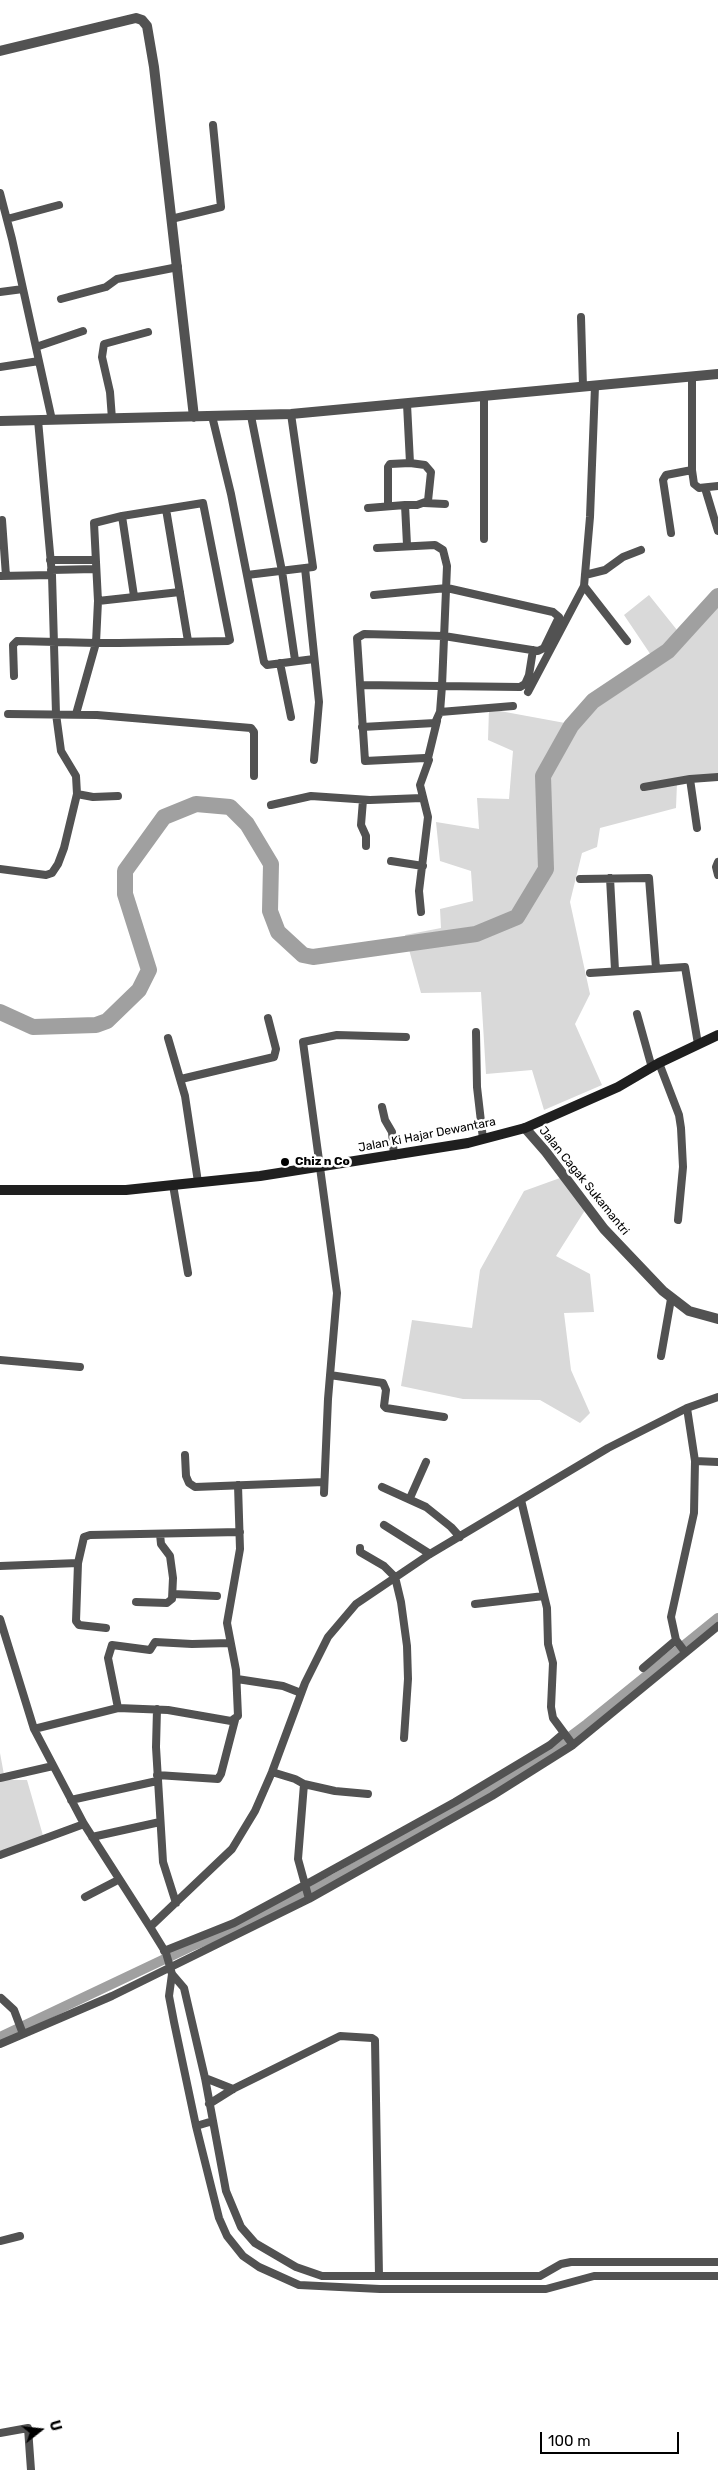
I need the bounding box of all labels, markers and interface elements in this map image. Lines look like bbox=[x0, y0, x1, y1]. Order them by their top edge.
street label: Jalan Ki Hajar Dewantara bbox=[357, 1115, 497, 1155]
street label: Jalan Cagak Sukamantri bbox=[536, 1124, 632, 1238]
place label: Chiz n Co bbox=[295, 1155, 350, 1169]
marker: Chiz n Co bbox=[279, 1156, 291, 1168]
north arrow bbox=[15, 2405, 65, 2455]
text: U bbox=[45, 2419, 64, 2433]
scale bar bbox=[543, 2422, 682, 2454]
text: 100 m bbox=[548, 2432, 590, 2450]

